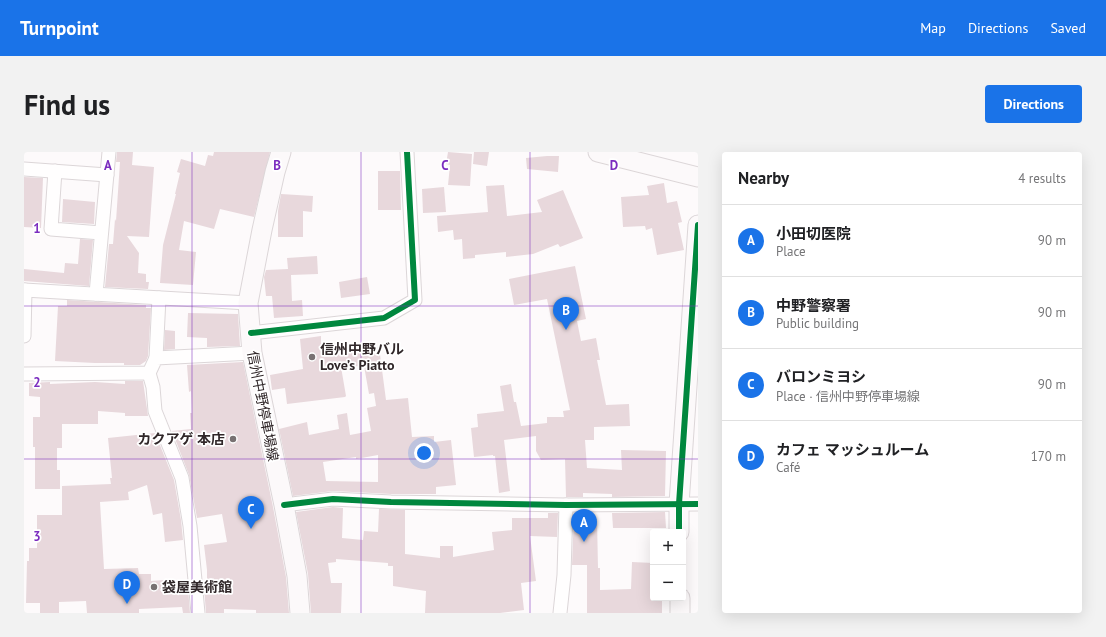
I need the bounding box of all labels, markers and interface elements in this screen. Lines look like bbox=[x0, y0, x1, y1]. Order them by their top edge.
text: Turnpoint bbox=[20, 16, 99, 40]
text: Map bbox=[920, 19, 946, 37]
text: Directions bbox=[968, 19, 1028, 37]
text: Saved bbox=[1050, 19, 1086, 37]
button: Directions bbox=[985, 85, 1082, 123]
text: Find us bbox=[24, 86, 110, 123]
text: A bbox=[104, 157, 112, 174]
text: B bbox=[273, 157, 281, 174]
text: C bbox=[441, 157, 449, 174]
text: D bbox=[610, 157, 618, 174]
text: Nearby bbox=[738, 167, 789, 189]
text: 4 results bbox=[1018, 170, 1066, 187]
text: 1 bbox=[33, 220, 41, 237]
text: 小田切医院 bbox=[776, 224, 851, 243]
text: A bbox=[747, 232, 755, 249]
text: 90 m bbox=[1038, 232, 1066, 249]
text: Place bbox=[776, 243, 806, 260]
text: 中野警察署 bbox=[776, 296, 851, 315]
pin: B bbox=[553, 297, 579, 330]
text: B bbox=[747, 304, 755, 321]
text: 90 m bbox=[1038, 304, 1066, 321]
text: Public building bbox=[776, 315, 859, 332]
place label: 信州中野バル Love’s Piatto bbox=[320, 340, 404, 374]
street label: 信州中野停車場線 bbox=[243, 349, 283, 463]
marker: 信州中野バル Love’s Piatto bbox=[307, 352, 317, 362]
text: バロンミヨシ bbox=[776, 367, 866, 386]
text: 2 bbox=[33, 374, 41, 391]
text: C bbox=[747, 376, 755, 393]
text: 90 m bbox=[1038, 376, 1066, 393]
text: Place · 信州中野停車場線 bbox=[776, 388, 920, 405]
place label: カクアゲ 本店 bbox=[137, 430, 225, 448]
marker: カクアゲ 本店 bbox=[228, 434, 238, 444]
text: カフェ マッシュルーム bbox=[776, 440, 929, 459]
your location bbox=[414, 443, 434, 463]
text: D bbox=[747, 448, 755, 465]
text: 170 m bbox=[1031, 448, 1066, 465]
text: Café bbox=[776, 459, 800, 476]
pin: C bbox=[238, 496, 264, 529]
pin: A bbox=[571, 509, 597, 542]
text: 3 bbox=[33, 528, 41, 545]
map controls bbox=[650, 529, 686, 601]
button: + bbox=[650, 529, 686, 565]
button: − bbox=[650, 565, 686, 601]
pin: D bbox=[114, 571, 140, 604]
place label: 袋屋美術館 bbox=[162, 578, 232, 596]
marker: 袋屋美術館 bbox=[149, 582, 159, 592]

